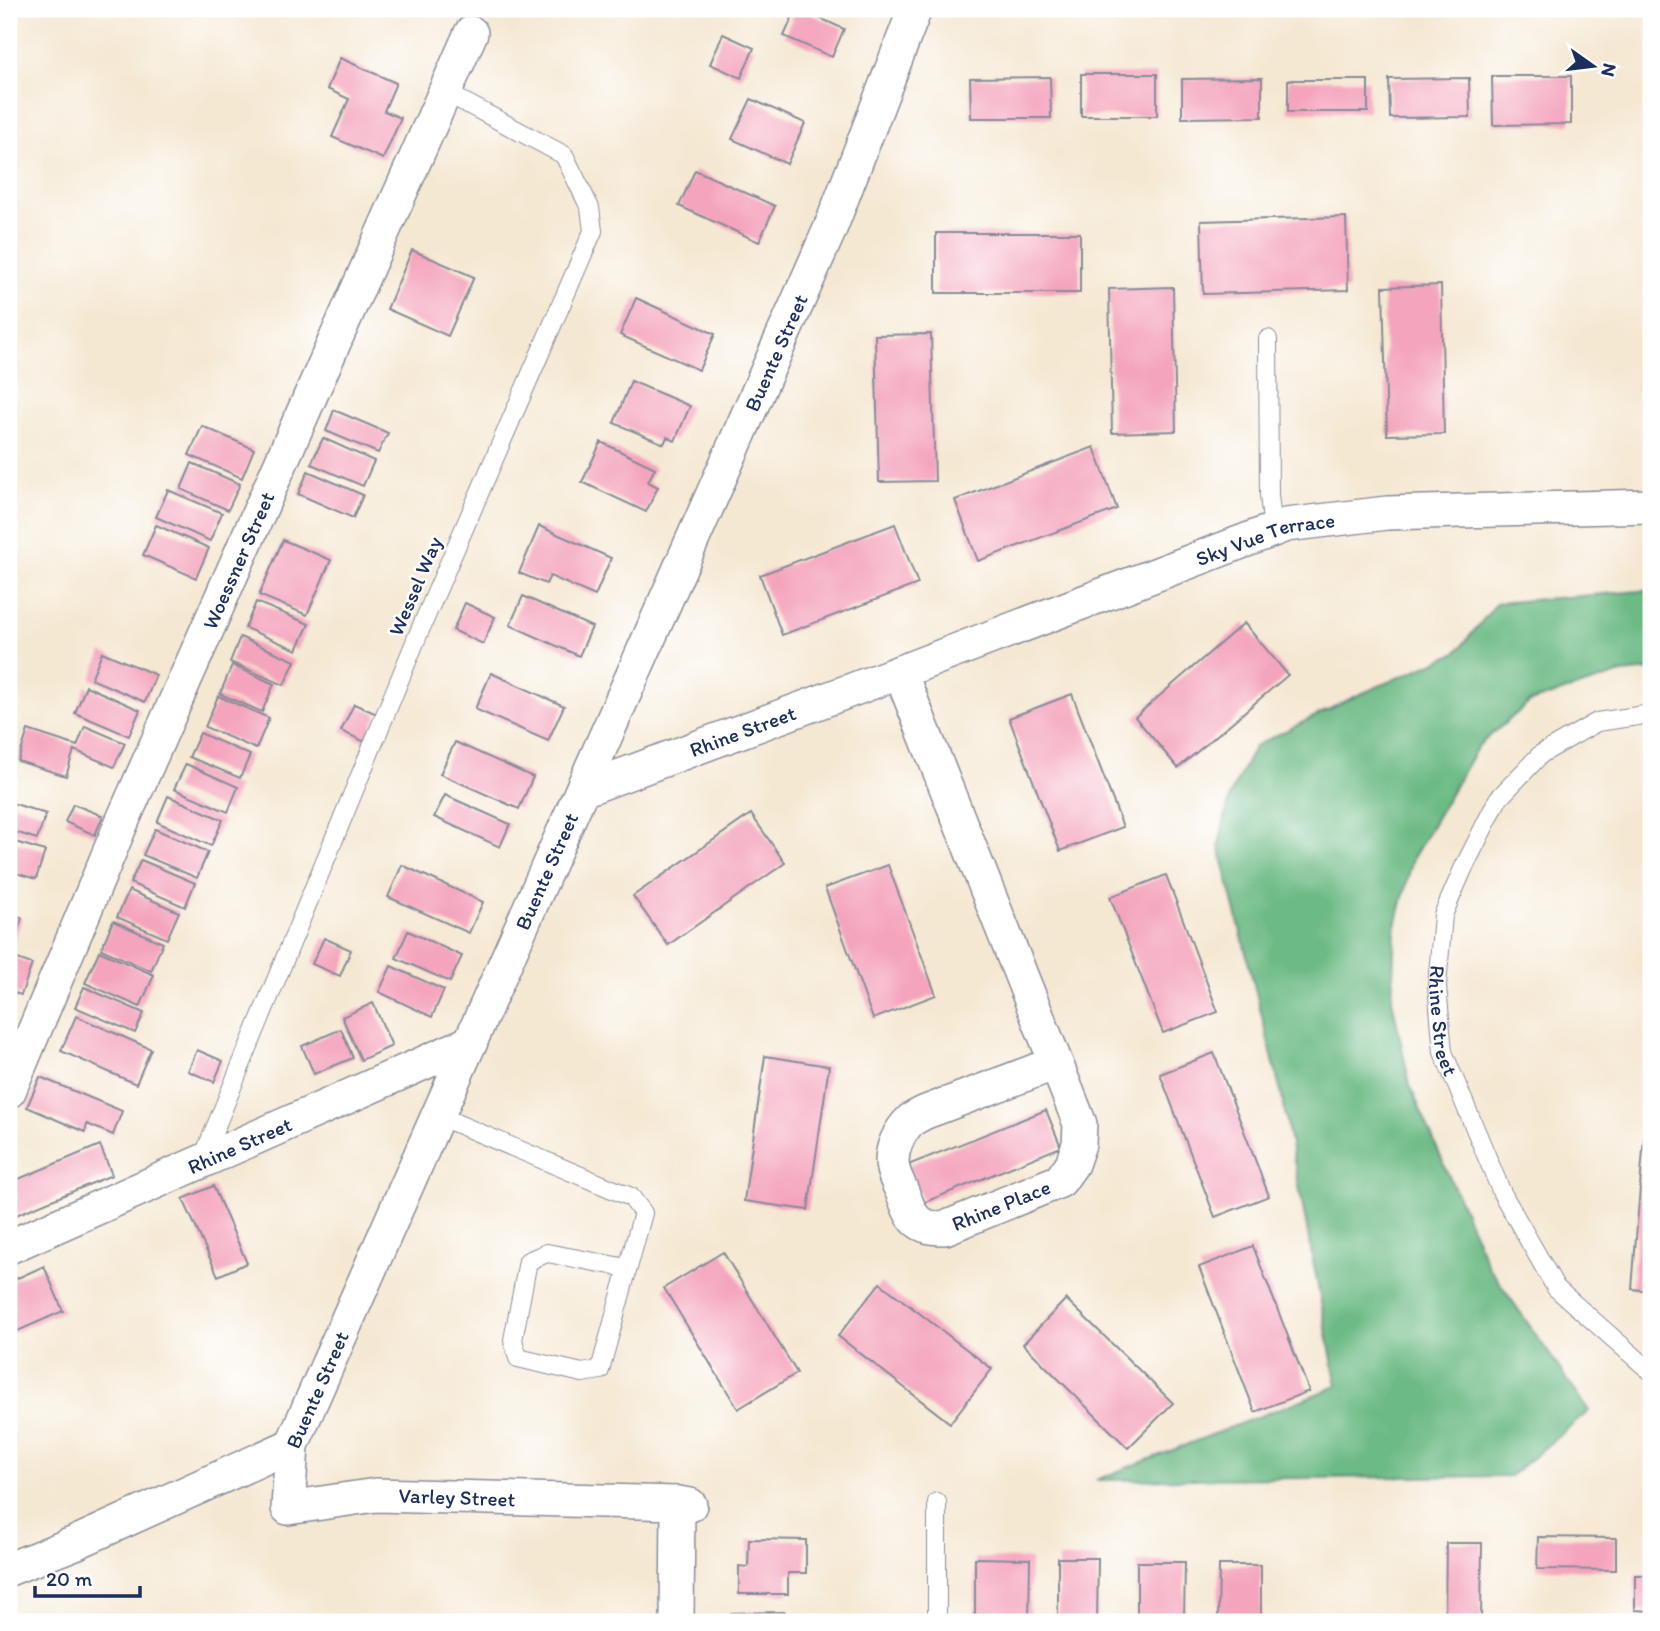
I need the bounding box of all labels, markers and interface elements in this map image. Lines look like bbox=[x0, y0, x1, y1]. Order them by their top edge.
north arrow bbox=[1558, 32, 1628, 102]
text: N bbox=[1596, 61, 1622, 79]
street label: Buente Street bbox=[738, 290, 812, 415]
street label: Woessner Street bbox=[196, 488, 279, 633]
street label: Sky Vue Terrace bbox=[1192, 507, 1336, 571]
street label: Wessel Way bbox=[383, 533, 447, 639]
street label: Rhine Street bbox=[686, 700, 799, 762]
street label: Buente Street bbox=[509, 808, 583, 934]
street label: Rhine Street bbox=[1424, 964, 1464, 1079]
street label: Rhine Street bbox=[183, 1111, 295, 1179]
street label: Rhine Place bbox=[948, 1174, 1054, 1236]
street label: Buente Street bbox=[280, 1327, 353, 1452]
street label: Varley Street bbox=[398, 1482, 516, 1512]
scale bar bbox=[35, 1554, 140, 1598]
text: 20 m bbox=[46, 1566, 93, 1591]

